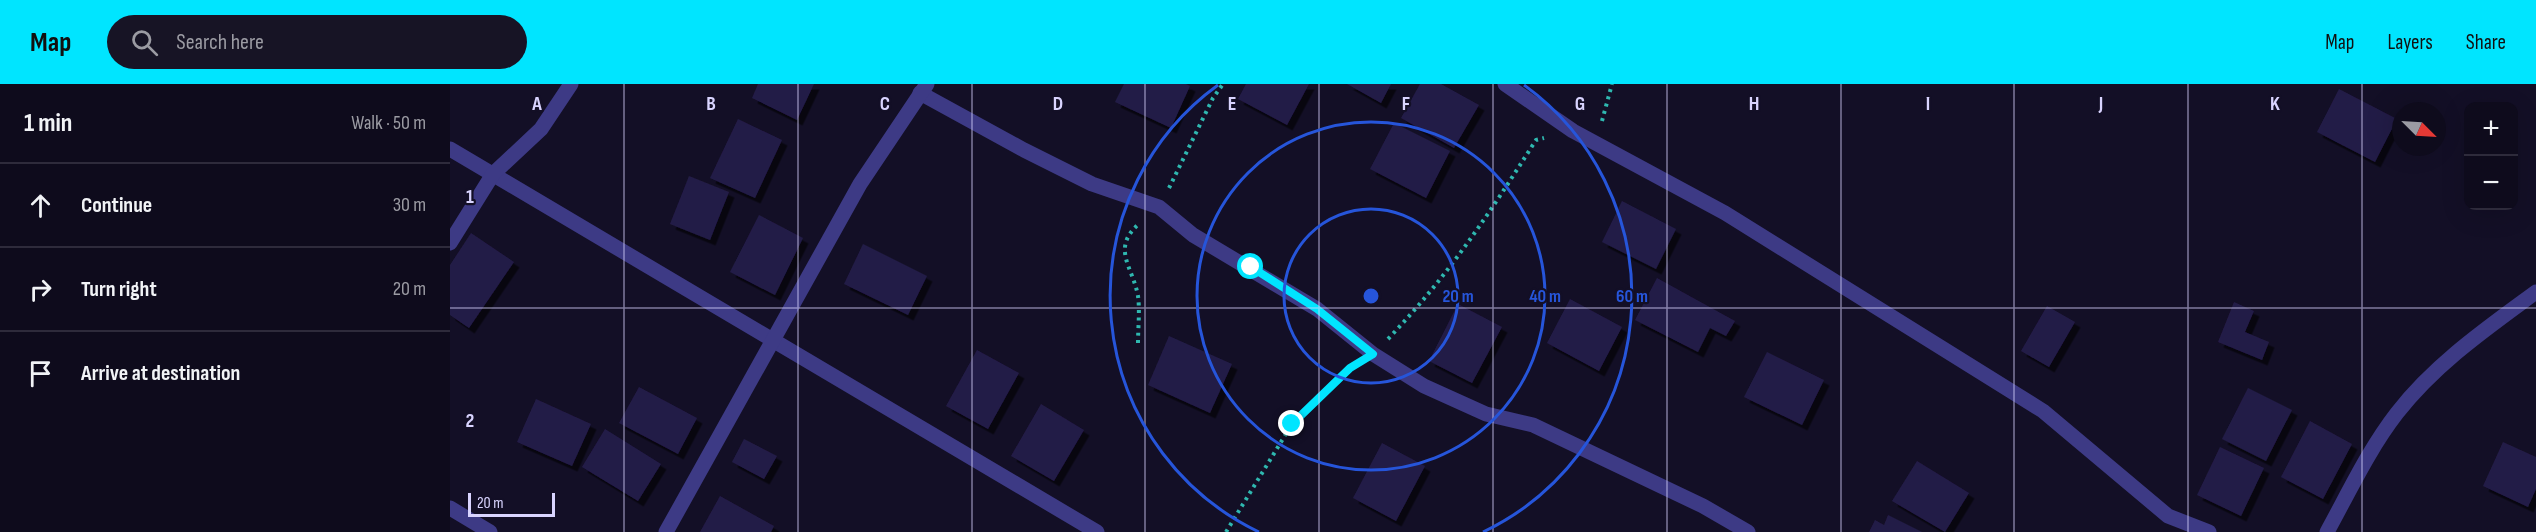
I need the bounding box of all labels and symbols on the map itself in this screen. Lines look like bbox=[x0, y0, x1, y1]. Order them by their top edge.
text: A bbox=[531, 92, 542, 116]
text: B bbox=[706, 92, 716, 116]
text: C bbox=[880, 92, 890, 116]
text: D bbox=[1053, 92, 1063, 116]
text: E bbox=[1228, 92, 1236, 116]
text: F bbox=[1402, 92, 1410, 116]
text: G bbox=[1575, 92, 1585, 116]
text: H bbox=[1749, 92, 1759, 116]
text: I bbox=[1926, 92, 1930, 116]
text: J bbox=[2098, 92, 2103, 116]
text: K bbox=[2270, 92, 2280, 116]
north arrow bbox=[2392, 102, 2446, 156]
text: 1 bbox=[466, 185, 474, 209]
route start bbox=[1237, 253, 1263, 279]
centre of rings bbox=[1361, 286, 1381, 306]
text: 20 m bbox=[1442, 286, 1474, 307]
text: 40 m bbox=[1529, 286, 1561, 307]
text: 60 m bbox=[1616, 286, 1648, 307]
text: 2 bbox=[466, 409, 474, 433]
route end bbox=[1278, 410, 1304, 436]
scale bar bbox=[468, 490, 555, 518]

